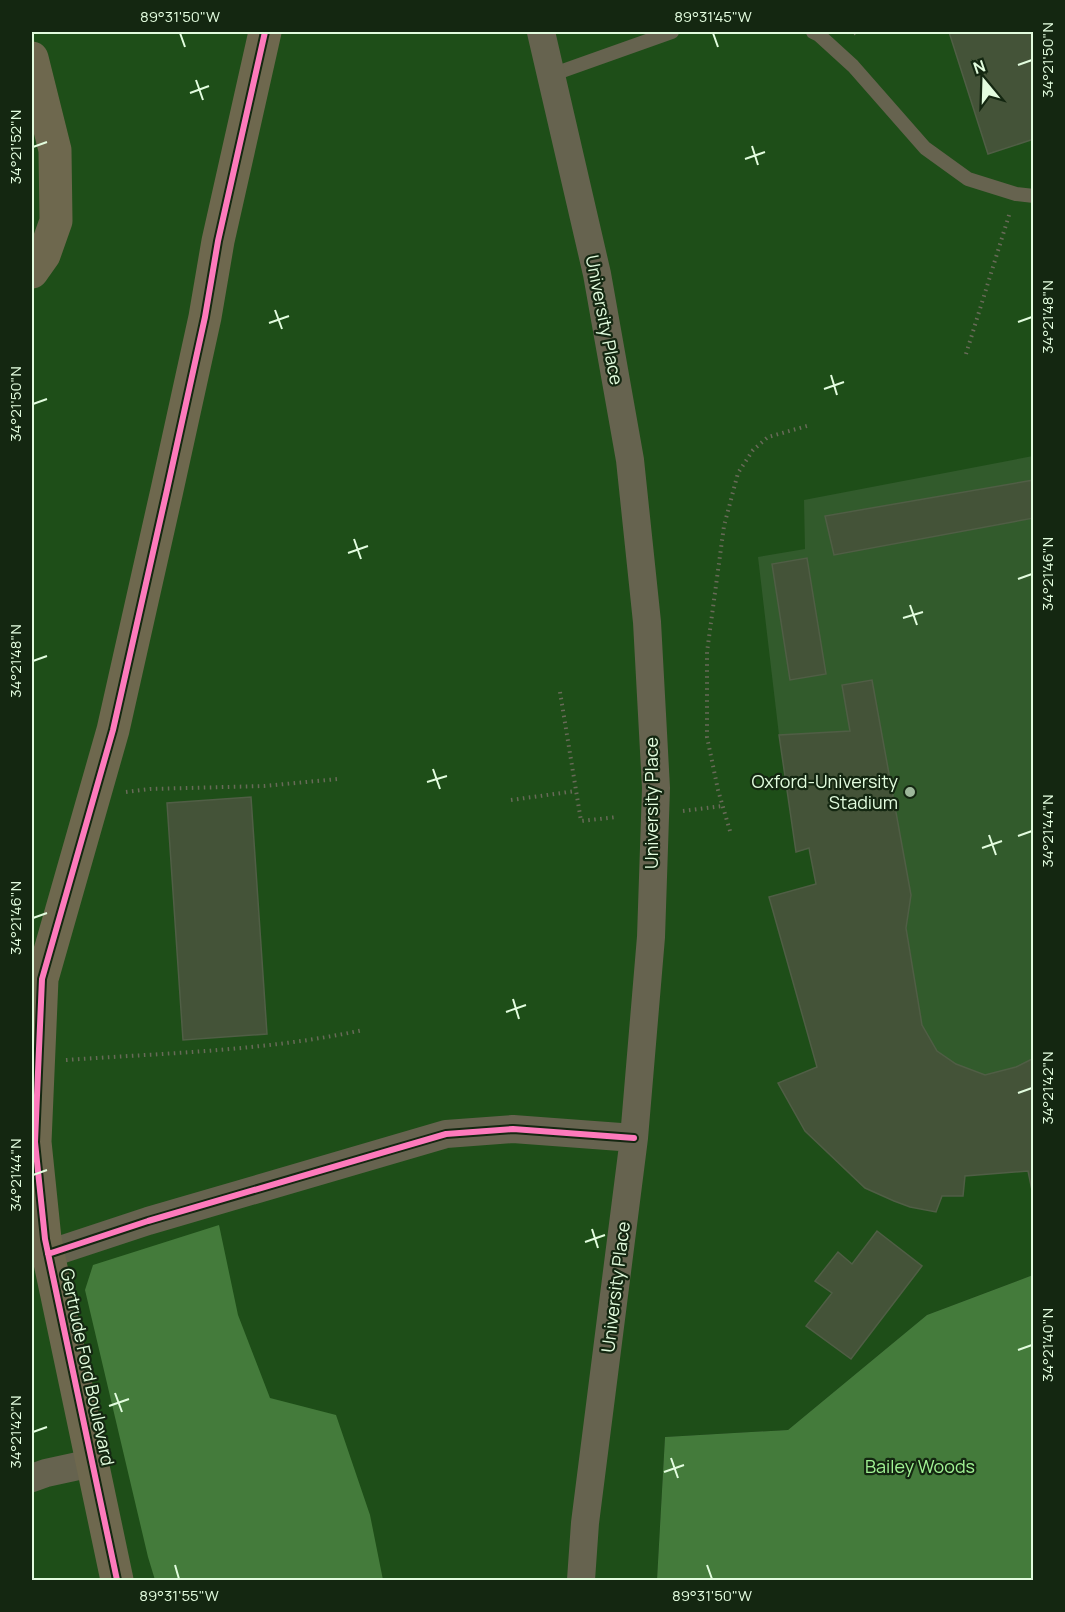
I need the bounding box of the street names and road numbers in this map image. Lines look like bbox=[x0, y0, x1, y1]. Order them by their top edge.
street label: University Place bbox=[581, 253, 629, 387]
street label: University Place bbox=[639, 737, 663, 869]
street label: University Place bbox=[595, 1220, 635, 1354]
street label: Gertrude Ford Boulevard bbox=[55, 1266, 121, 1468]

